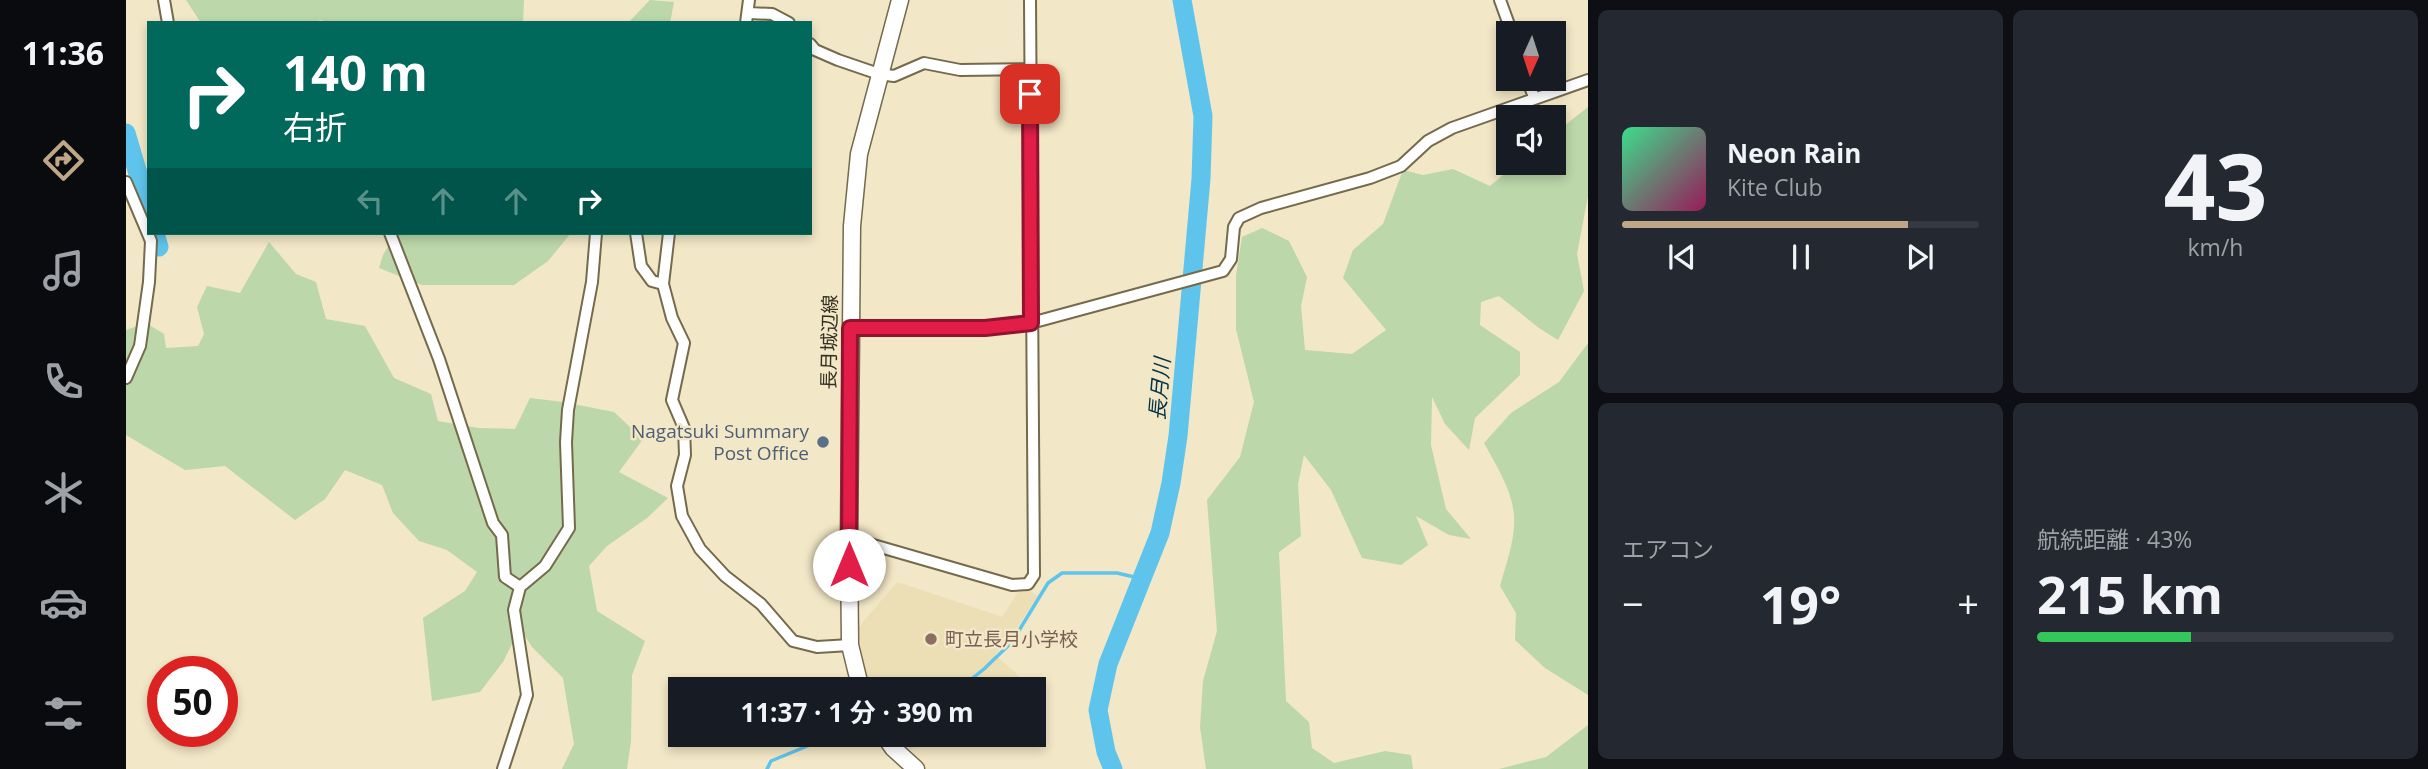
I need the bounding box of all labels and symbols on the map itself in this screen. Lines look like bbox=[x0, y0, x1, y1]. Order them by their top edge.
north arrow bbox=[1496, 21, 1566, 91]
pin bbox=[1000, 64, 1060, 124]
street label: 長月城辺線 bbox=[815, 294, 843, 390]
water label: 長月川 bbox=[1142, 354, 1176, 422]
place label: Nagatsuki Summary Post Office bbox=[631, 418, 809, 466]
marker: Nagatsuki Summary Post Office bbox=[815, 434, 831, 450]
position arrow bbox=[812, 528, 886, 602]
place label: 町立長月小学校 bbox=[945, 626, 1078, 652]
marker: 町立長月小学校 bbox=[923, 631, 939, 647]
speed limit sign: 50 bbox=[147, 656, 238, 747]

